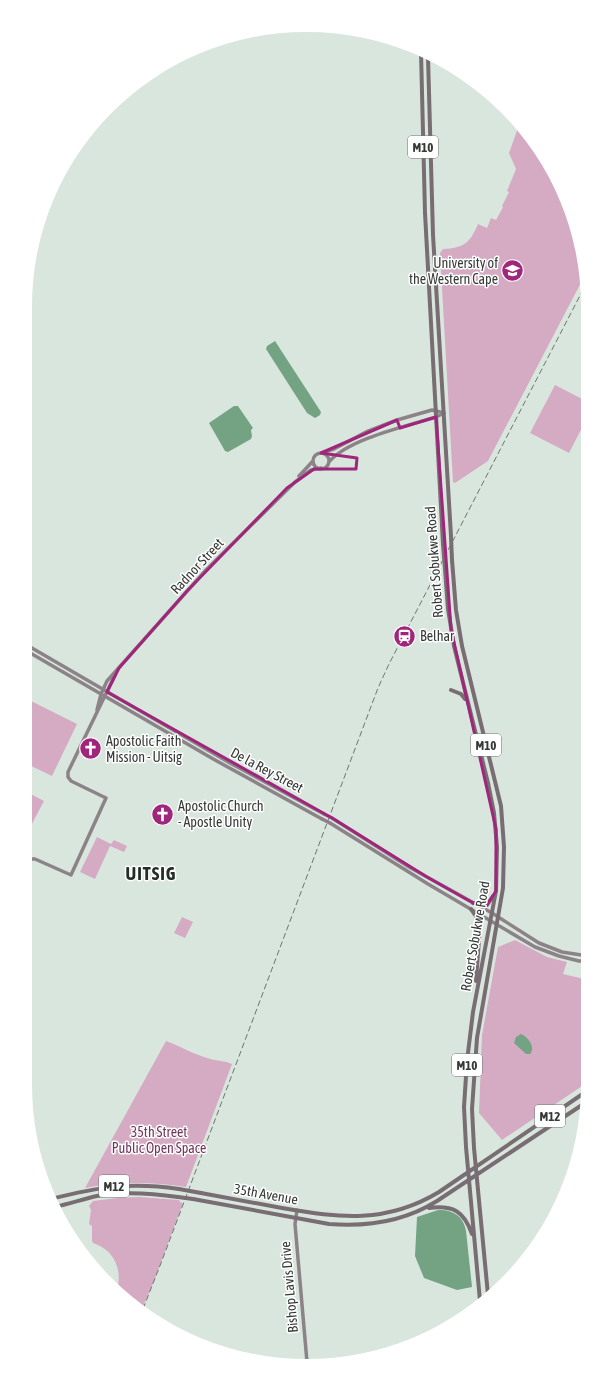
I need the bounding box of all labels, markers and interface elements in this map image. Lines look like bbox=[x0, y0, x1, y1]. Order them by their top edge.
road number: M10 bbox=[408, 136, 438, 158]
place label: University of the Western Cape bbox=[409, 255, 498, 287]
school or university icon: University of the Western Cape bbox=[500, 258, 526, 284]
street label: Robert Sobukwe Road bbox=[422, 506, 446, 618]
street label: Radnor Street bbox=[167, 535, 227, 597]
station icon: Belhar bbox=[392, 623, 418, 649]
place label: Belhar bbox=[420, 628, 455, 644]
place label: Apostolic Faith Mission - Uitsig bbox=[106, 733, 182, 765]
road number: M10 bbox=[471, 734, 501, 756]
church icon: Apostolic Faith Mission - Uitsig bbox=[77, 736, 103, 762]
street label: De la Rey Street bbox=[228, 744, 306, 796]
place label: Apostolic Church - Apostle Unity bbox=[178, 798, 263, 830]
church icon: Apostolic Church - Apostle Unity bbox=[149, 801, 175, 827]
district label: UITSIG bbox=[126, 863, 176, 884]
street label: Robert Sobukwe Road bbox=[457, 880, 493, 992]
road number: M10 bbox=[452, 1054, 482, 1076]
road number: M12 bbox=[535, 1105, 565, 1127]
park label: 35th Street Public Open Space bbox=[112, 1124, 206, 1156]
road number: M12 bbox=[99, 1175, 129, 1197]
street label: 35th Avenue bbox=[233, 1181, 299, 1207]
street label: Bishop Lavis Drive bbox=[277, 1241, 301, 1333]

